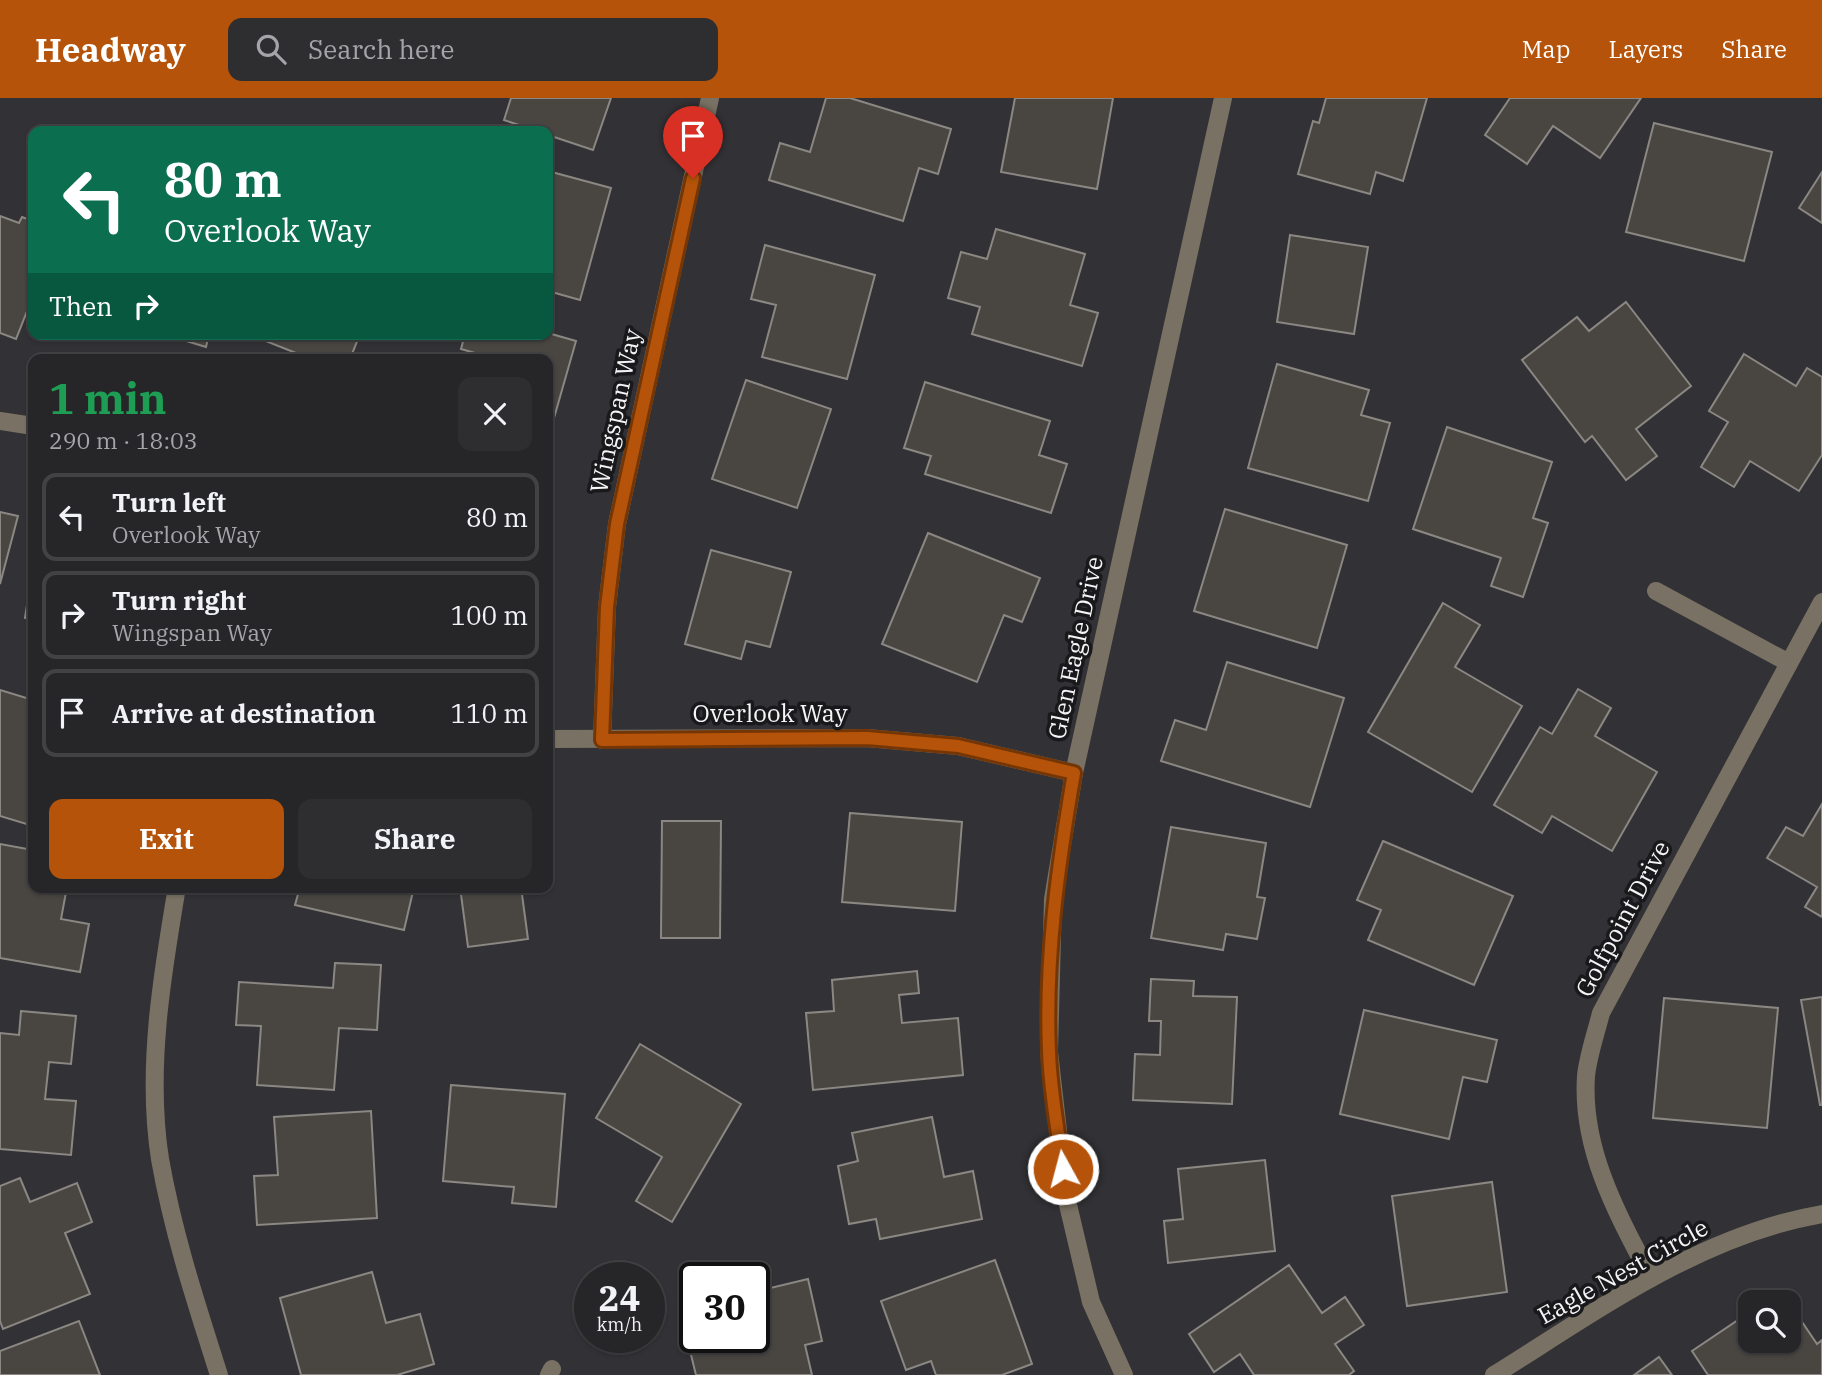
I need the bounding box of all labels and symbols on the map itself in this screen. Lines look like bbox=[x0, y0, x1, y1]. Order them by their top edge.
pin bbox=[663, 106, 723, 178]
street label: Wingspan Way bbox=[582, 326, 648, 496]
street label: Glen Eagle Drive bbox=[1040, 554, 1110, 742]
street label: Overlook Way bbox=[692, 697, 848, 729]
street label: Golfpoint Drive bbox=[1568, 835, 1677, 1002]
position arrow bbox=[1026, 1132, 1100, 1206]
street label: Eagle Nest Circle bbox=[1532, 1211, 1713, 1331]
speed limit sign: 30 bbox=[679, 1262, 770, 1353]

